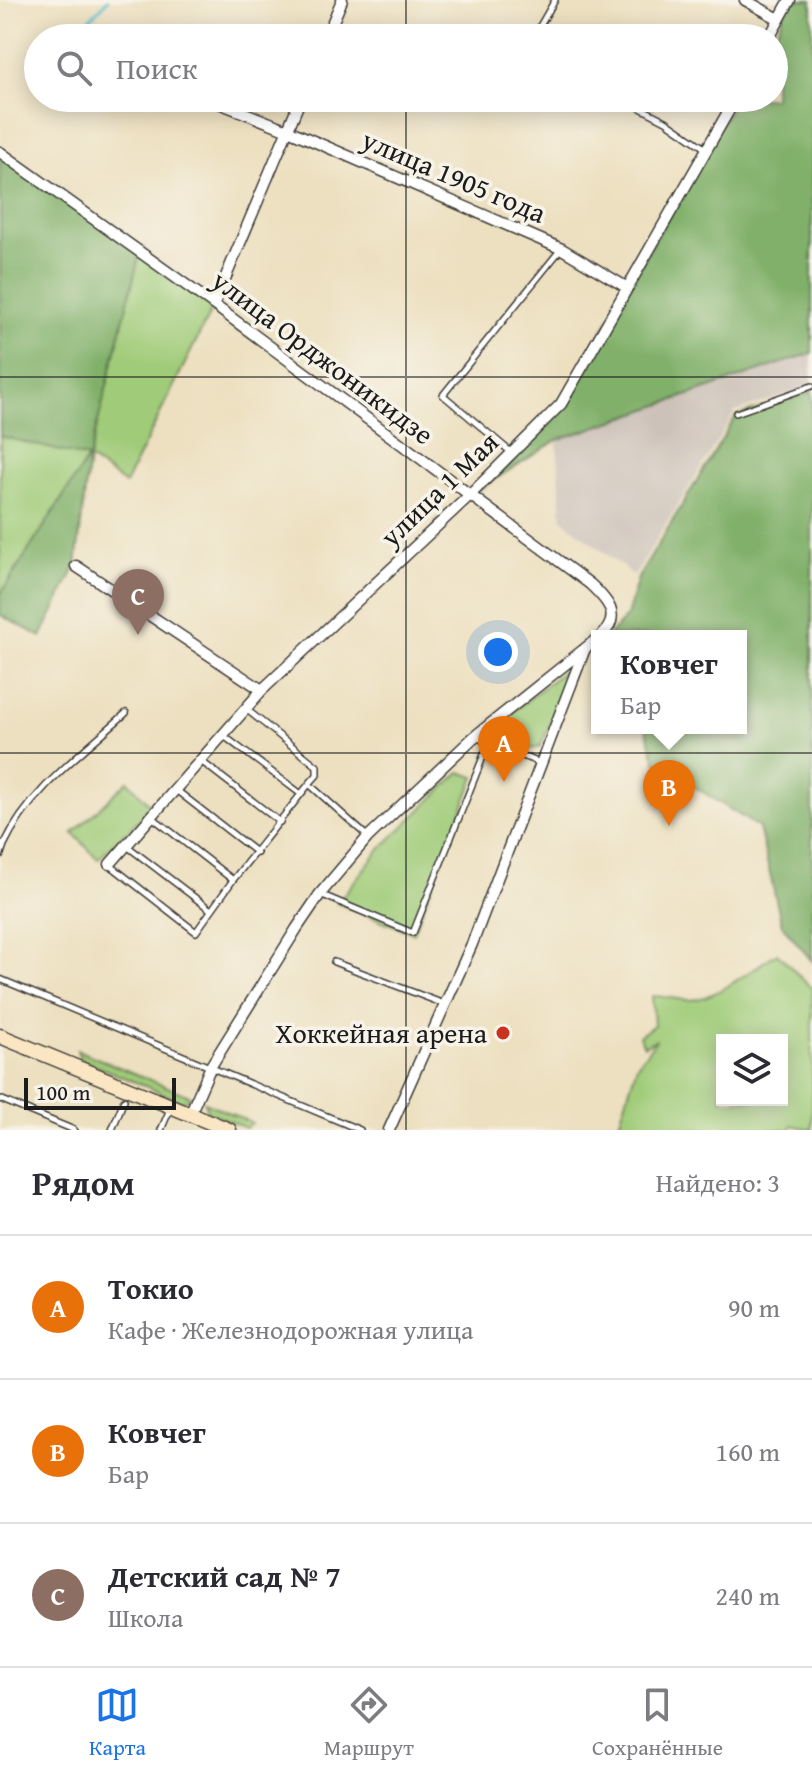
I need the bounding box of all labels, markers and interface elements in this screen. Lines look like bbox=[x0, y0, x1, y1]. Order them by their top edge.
search box bbox=[24, 24, 788, 112]
icon: search bbox=[52, 46, 96, 90]
text: Поиск bbox=[116, 46, 198, 90]
street label: улица 1905 года bbox=[355, 118, 553, 233]
street label: улица Орджоникидзе bbox=[203, 259, 443, 454]
street label: улица 1 Мая bbox=[369, 421, 507, 556]
pin: C bbox=[112, 569, 164, 635]
popup bbox=[591, 630, 747, 734]
your location bbox=[478, 632, 518, 672]
text: Ковчег bbox=[620, 641, 718, 685]
text: Бар bbox=[620, 685, 661, 724]
pin: A bbox=[478, 716, 530, 782]
pin: B bbox=[643, 760, 695, 826]
place label: Хоккейная арена bbox=[275, 1012, 488, 1053]
marker: Хоккейная арена bbox=[494, 1024, 512, 1042]
map controls bbox=[716, 1034, 788, 1106]
button: layers bbox=[716, 1034, 788, 1106]
scale bar bbox=[24, 1074, 176, 1110]
text: 100 m bbox=[36, 1076, 91, 1108]
text: Рядом bbox=[32, 1158, 135, 1207]
text: Найдено: 3 bbox=[656, 1163, 780, 1202]
text: Токио bbox=[108, 1266, 194, 1310]
text: A bbox=[50, 1288, 66, 1327]
text: 90 m bbox=[728, 1288, 780, 1327]
text: Кафе · Железнодорожная улица bbox=[108, 1310, 473, 1349]
text: Ковчег bbox=[108, 1410, 206, 1454]
text: B bbox=[50, 1432, 66, 1471]
text: 160 m bbox=[715, 1432, 780, 1471]
text: Бар bbox=[108, 1454, 149, 1493]
text: Детский сад № 7 bbox=[108, 1554, 341, 1598]
text: C bbox=[51, 1576, 65, 1615]
text: 240 m bbox=[715, 1576, 780, 1615]
text: Школа bbox=[108, 1598, 183, 1637]
tab: Карта bbox=[89, 1683, 146, 1763]
tab: Маршрут bbox=[324, 1683, 414, 1763]
tab: Сохранённые bbox=[592, 1683, 723, 1763]

